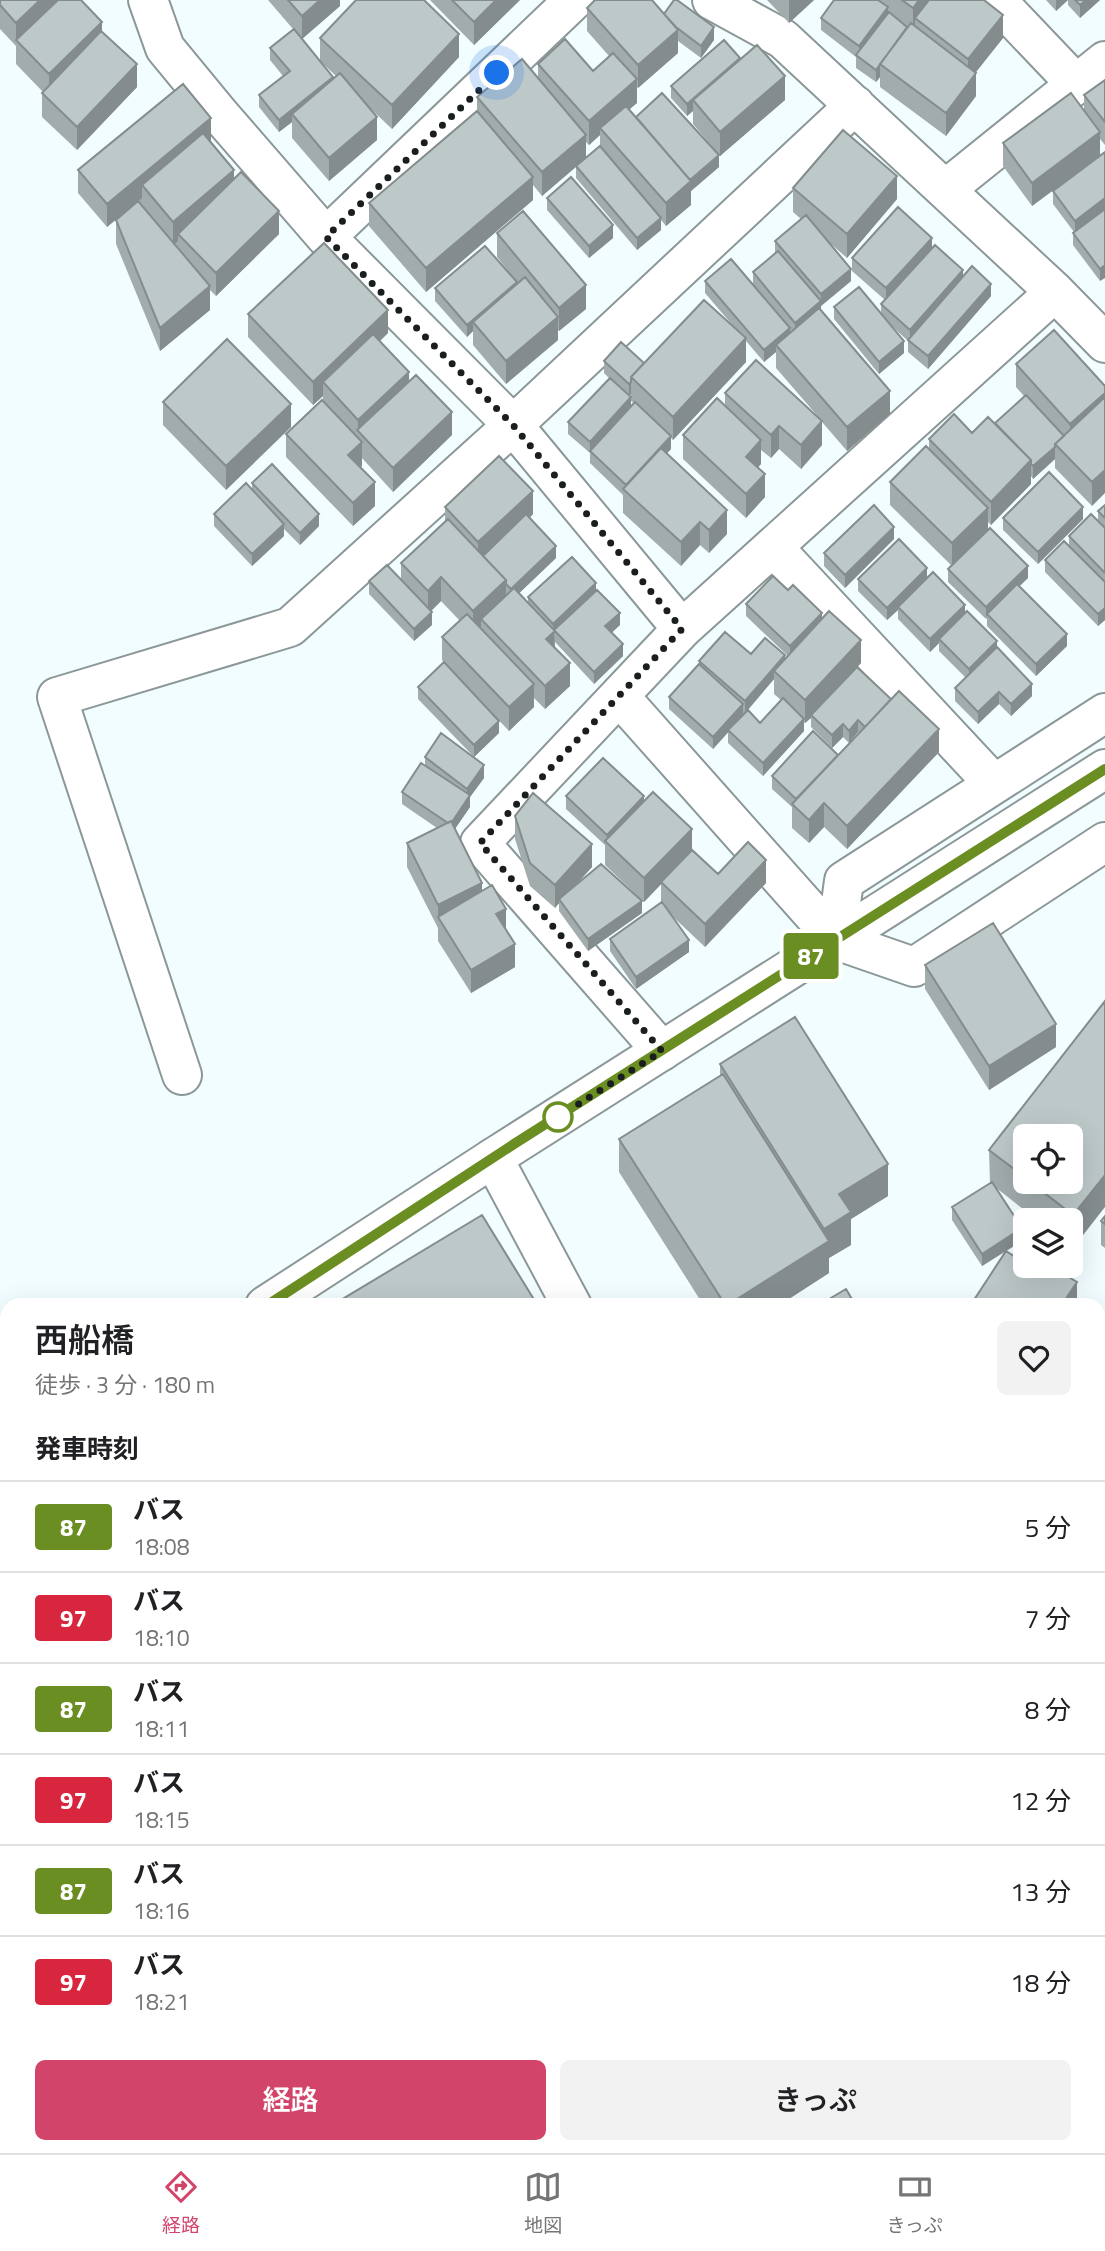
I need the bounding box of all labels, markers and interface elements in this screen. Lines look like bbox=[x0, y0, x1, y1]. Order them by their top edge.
your location bbox=[479, 55, 514, 90]
line badge: 87 bbox=[780, 933, 842, 979]
text: 87 bbox=[798, 938, 824, 974]
unlabelled marker bbox=[543, 1102, 573, 1132]
map controls bbox=[1013, 1124, 1083, 1278]
button: locate bbox=[1013, 1124, 1083, 1194]
button: layers bbox=[1013, 1208, 1083, 1278]
text: 西船橋 bbox=[35, 1315, 134, 1365]
button: heart bbox=[997, 1321, 1071, 1395]
text: 徒歩 · 3 分 · 180 m bbox=[35, 1367, 215, 1402]
text: 発車時刻 bbox=[35, 1429, 139, 1468]
text: バス bbox=[133, 1490, 185, 1529]
text: 5 分 bbox=[1025, 1508, 1071, 1547]
text: 87 bbox=[60, 1509, 87, 1545]
text: 18:08 bbox=[133, 1529, 190, 1564]
text: バス bbox=[133, 1581, 185, 1620]
text: 7 分 bbox=[1025, 1599, 1071, 1638]
text: 97 bbox=[60, 1600, 87, 1636]
text: 18:10 bbox=[133, 1620, 190, 1655]
text: バス bbox=[133, 1672, 185, 1711]
text: 8 分 bbox=[1025, 1690, 1071, 1729]
text: 87 bbox=[60, 1691, 87, 1727]
text: 18:11 bbox=[133, 1711, 190, 1746]
text: バス bbox=[133, 1763, 185, 1802]
text: 12 分 bbox=[1010, 1781, 1071, 1820]
text: 97 bbox=[60, 1782, 87, 1818]
text: 18:15 bbox=[133, 1802, 190, 1837]
text: バス bbox=[133, 1854, 185, 1893]
text: 13 分 bbox=[1010, 1872, 1071, 1911]
text: 87 bbox=[60, 1873, 87, 1909]
text: 18:16 bbox=[133, 1893, 190, 1928]
text: バス bbox=[133, 1945, 185, 1984]
text: 18 分 bbox=[1010, 1963, 1071, 2002]
text: 97 bbox=[60, 1964, 87, 2000]
text: 18:21 bbox=[133, 1984, 190, 2019]
button: 経路 bbox=[35, 2060, 546, 2140]
button: きっぷ bbox=[560, 2060, 1071, 2140]
tab: 経路 bbox=[162, 2168, 200, 2239]
tab: 地図 bbox=[524, 2168, 562, 2239]
tab: きっぷ bbox=[887, 2168, 943, 2239]

